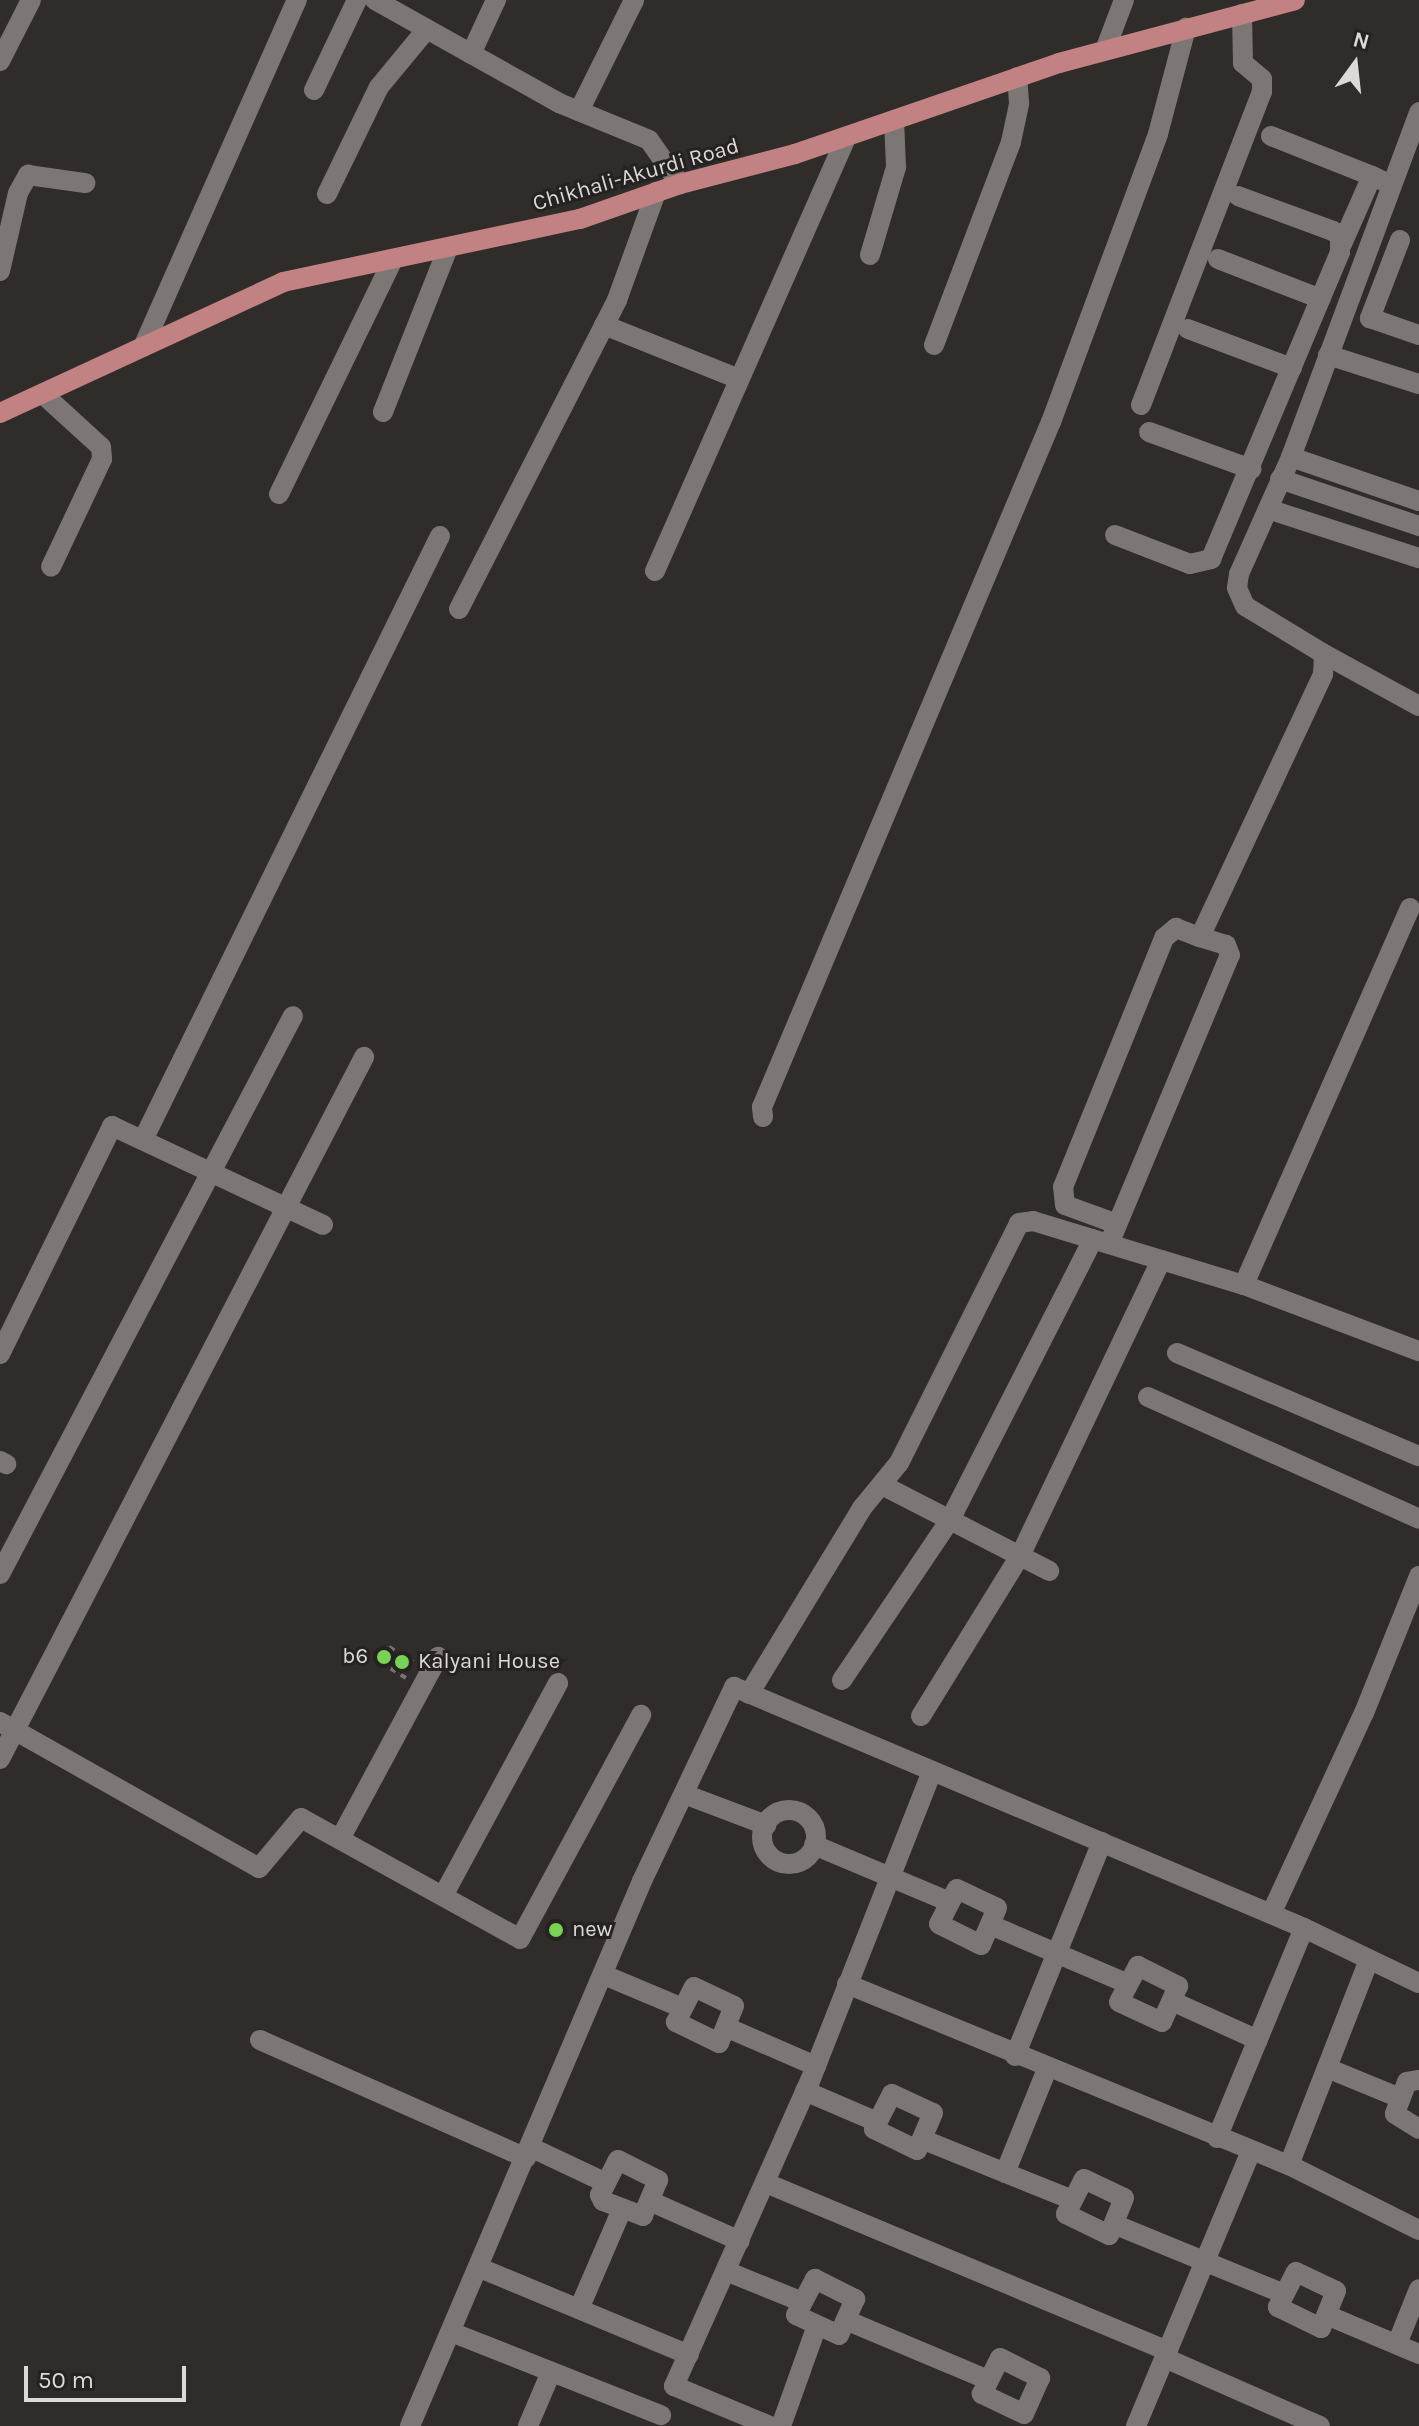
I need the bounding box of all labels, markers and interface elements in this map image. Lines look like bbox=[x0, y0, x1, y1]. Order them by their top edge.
north arrow bbox=[1315, 24, 1395, 104]
text: N bbox=[1350, 26, 1372, 55]
street label: Chikhali-Akurdi Road bbox=[530, 133, 742, 217]
place label: b6 bbox=[342, 1644, 368, 1670]
marker: b6 bbox=[375, 1648, 393, 1666]
place label: Kalyani House bbox=[418, 1649, 560, 1675]
marker: Kalyani House bbox=[393, 1653, 411, 1671]
place label: new bbox=[572, 1917, 613, 1943]
marker: new bbox=[547, 1921, 565, 1939]
scale bar bbox=[28, 2350, 190, 2400]
text: 50 m bbox=[38, 2366, 94, 2394]

